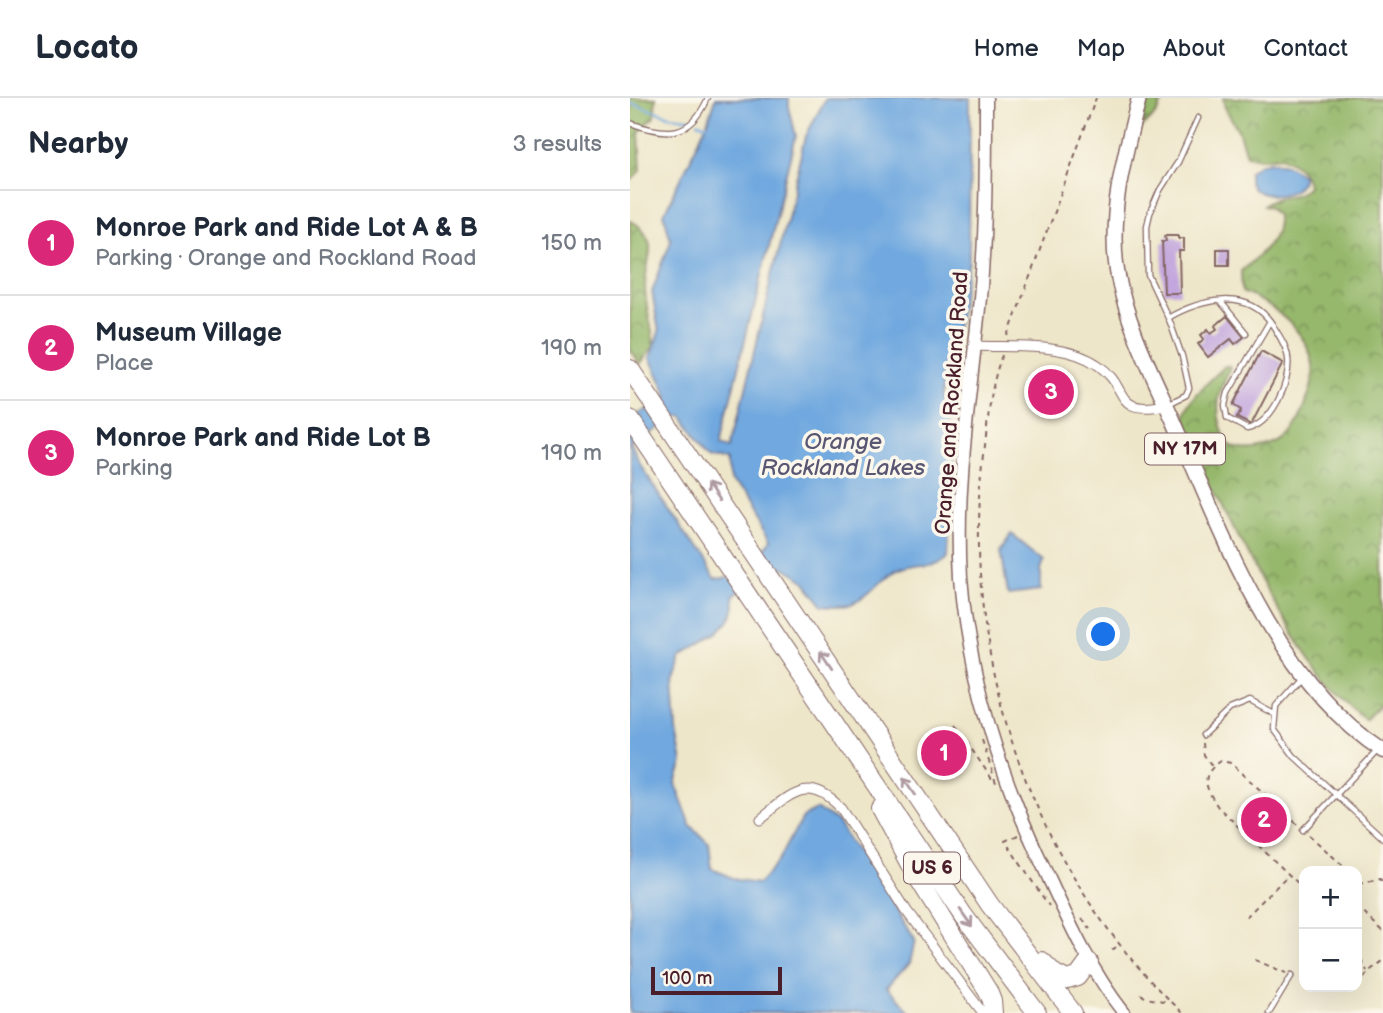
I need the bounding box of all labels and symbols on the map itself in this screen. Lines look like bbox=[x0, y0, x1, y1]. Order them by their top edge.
street label: Orange and Rockland Road bbox=[930, 271, 974, 535]
pin: 3 bbox=[1028, 366, 1074, 418]
water label: Orange Rockland Lakes bbox=[761, 428, 926, 482]
road number: NY 17M bbox=[1145, 434, 1225, 464]
one-way arrow bbox=[706, 483, 720, 503]
your location bbox=[1086, 617, 1120, 651]
one-way arrow bbox=[819, 651, 833, 670]
pin: 1 bbox=[921, 727, 967, 779]
one-way arrow bbox=[903, 776, 917, 796]
pin: 2 bbox=[1241, 794, 1287, 846]
road number: US 6 bbox=[904, 852, 960, 884]
one-way arrow bbox=[959, 908, 973, 927]
scale bar bbox=[651, 964, 782, 996]

